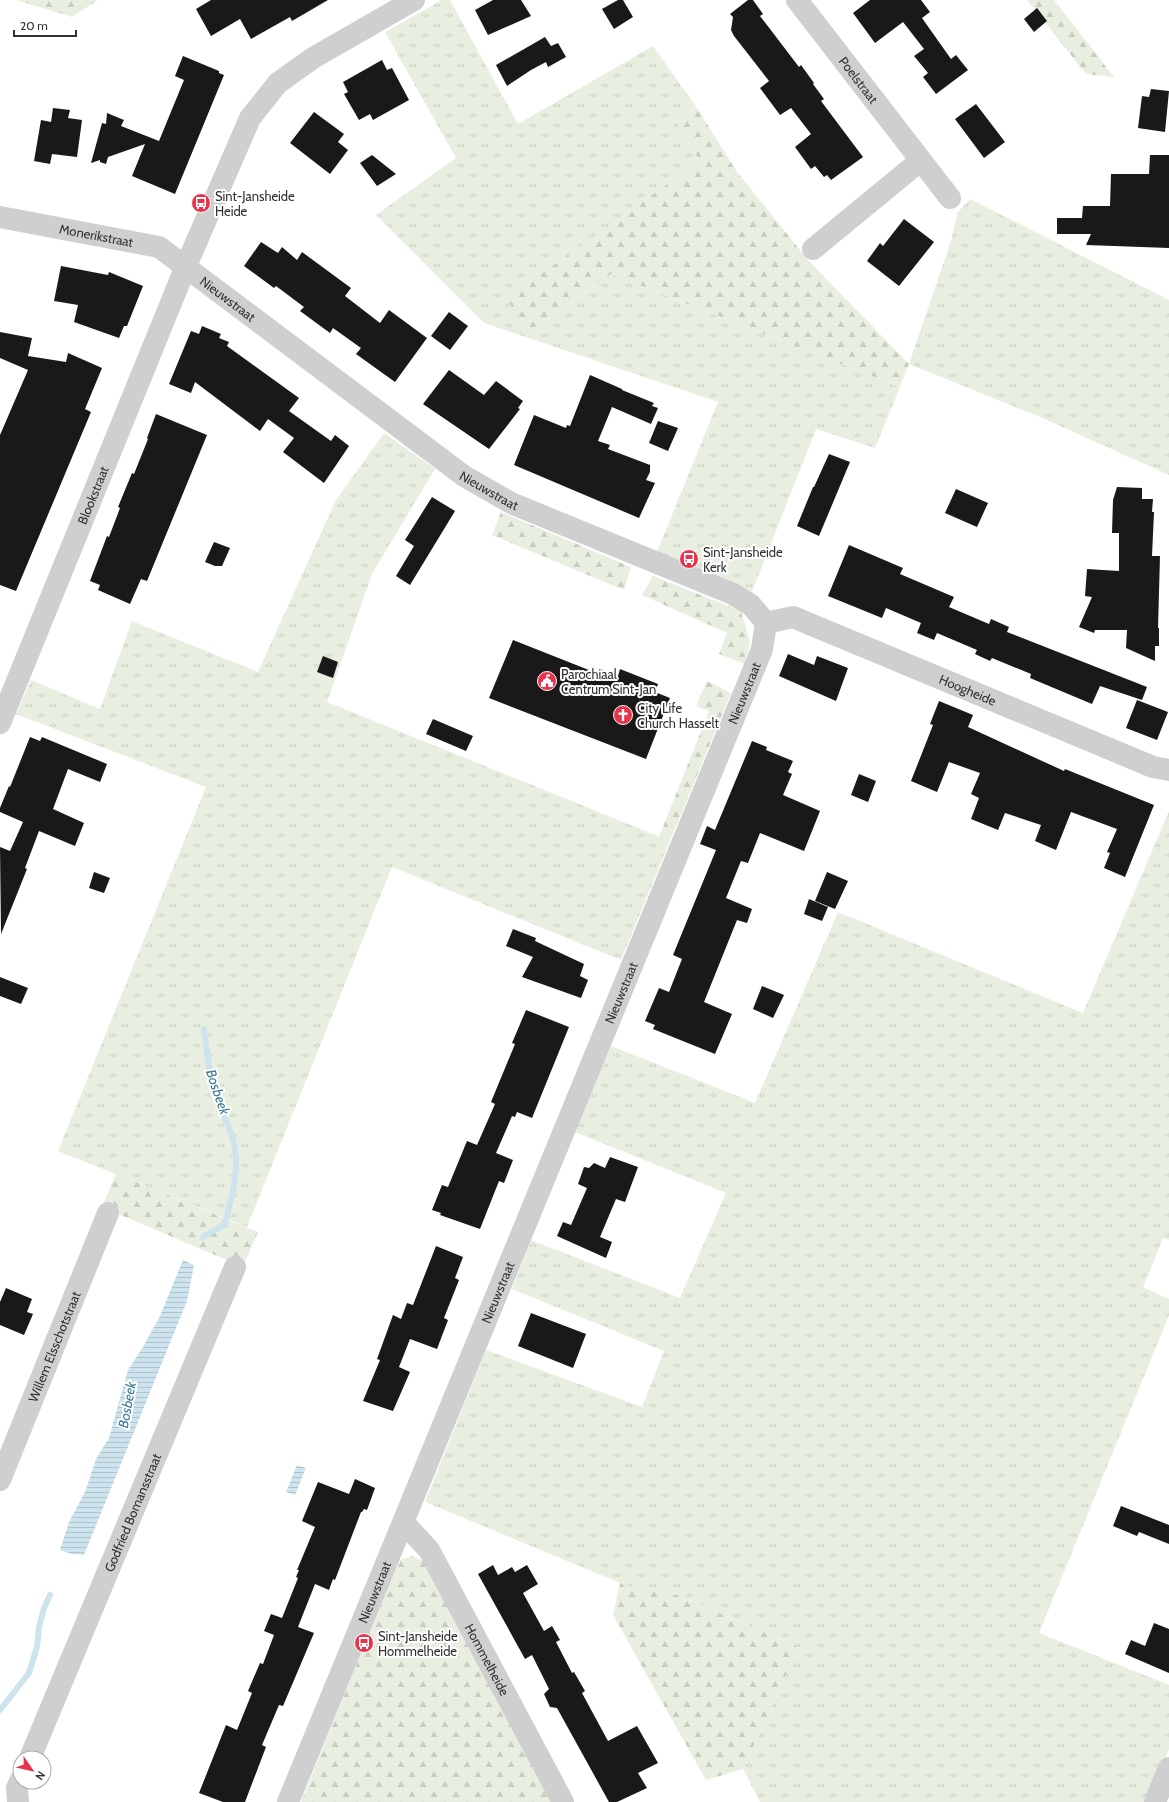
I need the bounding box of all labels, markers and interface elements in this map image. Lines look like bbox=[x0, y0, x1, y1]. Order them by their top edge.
scale bar bbox=[14, 12, 76, 38]
text: 20 m bbox=[20, 18, 48, 33]
street label: Poelstraat bbox=[836, 53, 882, 107]
place label: Sint-Jansheide Heide bbox=[215, 188, 295, 219]
bus stop icon: Sint-Jansheide Heide bbox=[190, 192, 212, 214]
street label: Monerikstraat bbox=[58, 220, 135, 250]
street label: Nieuwstraat bbox=[197, 273, 259, 325]
street label: Blookstraat bbox=[74, 463, 112, 527]
street label: Nieuwstraat bbox=[457, 467, 521, 513]
place label: Sint-Jansheide Kerk bbox=[703, 544, 783, 575]
bus stop icon: Sint-Jansheide Kerk bbox=[678, 548, 700, 570]
street label: Nieuwstraat bbox=[724, 659, 764, 726]
place label: Parochiaal Centrum Sint-Jan bbox=[561, 666, 656, 697]
public building icon: Parochiaal Centrum Sint-Jan bbox=[536, 670, 558, 692]
street label: Hoogheide bbox=[937, 671, 999, 709]
place label: City Life Church Hasselt bbox=[637, 700, 719, 731]
church icon: City Life Church Hasselt bbox=[612, 704, 634, 726]
street label: Nieuwstraat bbox=[601, 959, 641, 1026]
water label: Bosbeek bbox=[202, 1067, 234, 1118]
street label: Nieuwstraat bbox=[478, 1259, 518, 1326]
street label: Willem Elsschotstraat bbox=[24, 1288, 84, 1404]
water label: Bosbeek bbox=[114, 1379, 140, 1430]
street label: Godfried Bomansstraat bbox=[101, 1450, 165, 1574]
street label: Nieuwstraat bbox=[355, 1558, 394, 1625]
street label: Hommelheide bbox=[462, 1621, 513, 1699]
place label: Sint-Jansheide Hommelheide bbox=[378, 1628, 458, 1659]
bus stop icon: Sint-Jansheide Hommelheide bbox=[353, 1632, 375, 1654]
north arrow bbox=[12, 1750, 52, 1790]
text: N bbox=[32, 1768, 48, 1783]

